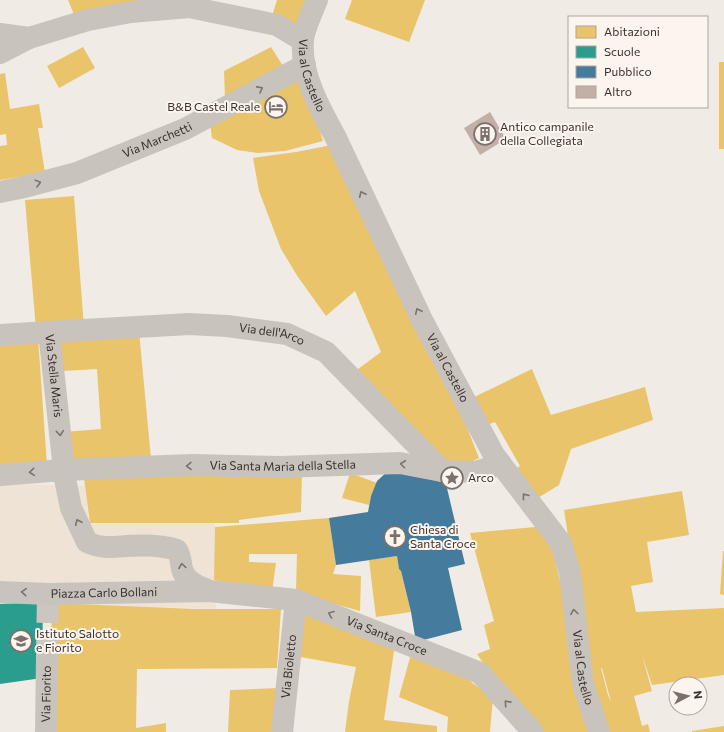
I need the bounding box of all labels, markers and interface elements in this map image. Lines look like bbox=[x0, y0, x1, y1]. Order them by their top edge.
legend bbox=[568, 16, 708, 108]
text: Abitazioni bbox=[604, 24, 660, 38]
street label: Via al Castello bbox=[297, 38, 329, 114]
text: Scuole bbox=[604, 44, 640, 58]
text: Pubblico bbox=[604, 64, 652, 78]
text: Altro bbox=[604, 84, 632, 98]
one-way arrow bbox=[256, 87, 263, 94]
hotel icon: B&B Castel Reale bbox=[263, 94, 289, 120]
place label: B&B Castel Reale bbox=[167, 99, 260, 113]
street label: Via Marchetti bbox=[120, 119, 194, 160]
place label: Antico campanile della Collegiata bbox=[500, 119, 594, 147]
building icon: Antico campanile della Collegiata bbox=[472, 121, 498, 147]
one-way arrow bbox=[35, 180, 41, 188]
one-way arrow bbox=[359, 190, 367, 198]
one-way arrow bbox=[415, 308, 423, 316]
street label: Via dell'Arco bbox=[238, 320, 307, 347]
street label: Via al Castello bbox=[424, 331, 473, 404]
street label: Via Stella Maris bbox=[43, 333, 66, 418]
one-way arrow bbox=[55, 430, 64, 436]
street label: Via Santa Maria della Stella bbox=[209, 456, 356, 473]
one-way arrow bbox=[400, 460, 406, 469]
one-way arrow bbox=[186, 462, 192, 470]
place icon: Arco bbox=[439, 465, 465, 491]
one-way arrow bbox=[29, 468, 35, 477]
place label: Arco bbox=[468, 470, 494, 484]
one-way arrow bbox=[523, 493, 530, 500]
one-way arrow bbox=[75, 519, 83, 527]
place label: Chiesa di Santa Croce bbox=[410, 522, 476, 550]
church icon: Chiesa di Santa Croce bbox=[382, 524, 408, 550]
one-way arrow bbox=[178, 562, 187, 569]
street label: Piazza Carlo Bollani bbox=[51, 584, 157, 600]
one-way arrow bbox=[21, 588, 27, 597]
one-way arrow bbox=[570, 609, 579, 615]
one-way arrow bbox=[328, 611, 335, 619]
street label: Via Santa Croce bbox=[344, 613, 429, 657]
place label: Istituto Salotto e Fiorito bbox=[36, 626, 119, 654]
school or university icon: Istituto Salotto e Fiorito bbox=[8, 628, 34, 654]
street label: Via al Castello bbox=[571, 629, 597, 706]
street label: Via Bioletto bbox=[278, 634, 298, 699]
street label: Via Fiorito bbox=[38, 665, 53, 723]
north arrow bbox=[668, 676, 708, 716]
text: N bbox=[691, 690, 705, 700]
one-way arrow bbox=[504, 700, 511, 708]

